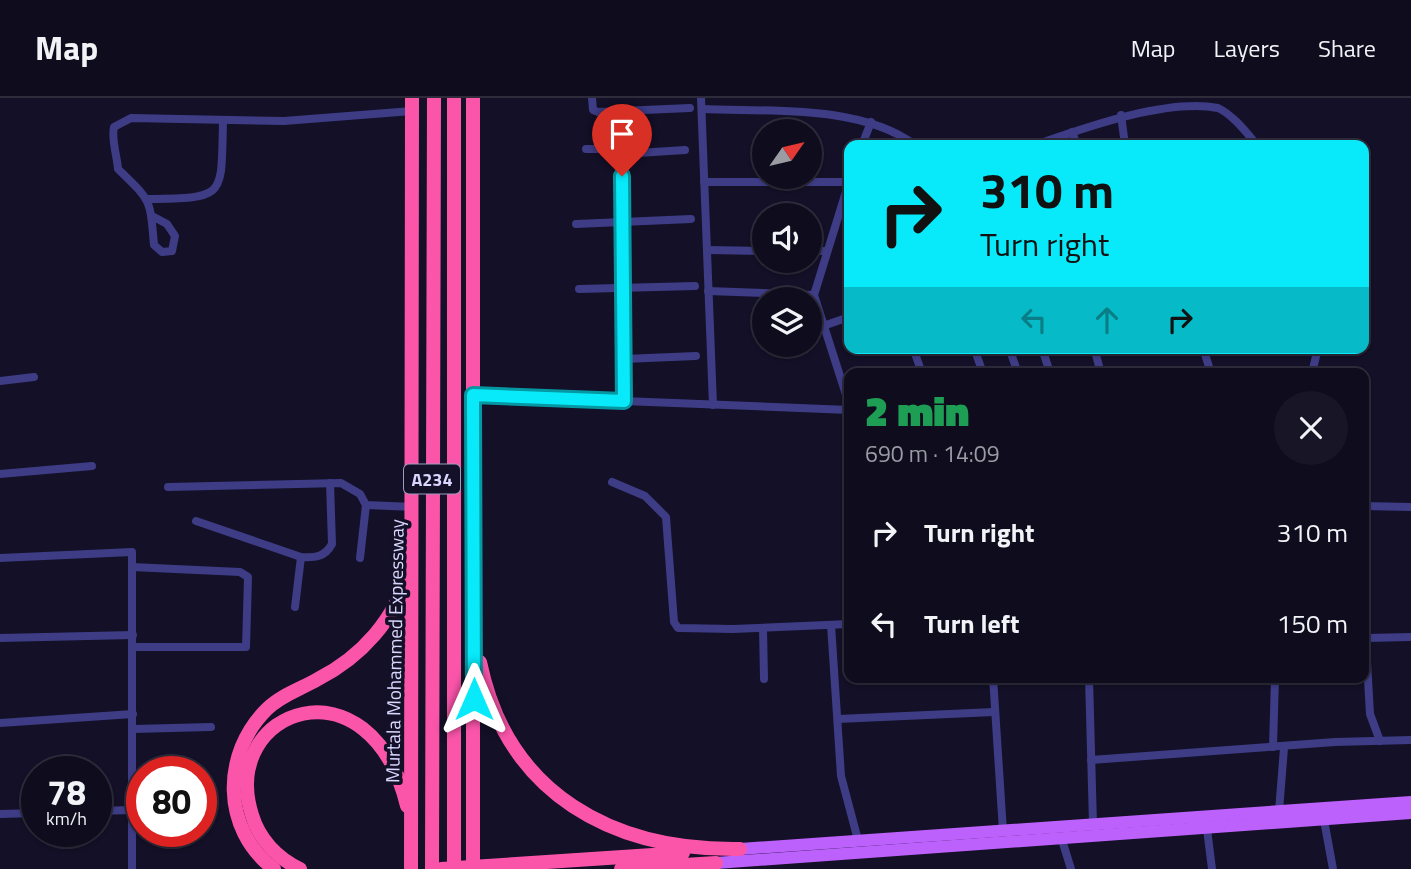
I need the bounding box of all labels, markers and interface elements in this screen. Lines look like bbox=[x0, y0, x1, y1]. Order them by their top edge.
text: Map bbox=[35, 23, 98, 73]
text: Map bbox=[1131, 30, 1176, 66]
text: Layers bbox=[1214, 30, 1280, 66]
text: Share bbox=[1318, 30, 1376, 66]
pin bbox=[592, 104, 652, 176]
icon: arrive bbox=[603, 115, 641, 153]
north arrow bbox=[752, 119, 822, 189]
map controls bbox=[752, 119, 822, 357]
text: 310 m bbox=[980, 152, 1114, 227]
icon: right bbox=[865, 168, 956, 259]
button: sound bbox=[752, 203, 822, 273]
text: Turn right bbox=[980, 220, 1109, 268]
button: layers bbox=[752, 287, 822, 357]
icon: left bbox=[1015, 301, 1053, 339]
icon: ahead bbox=[1088, 301, 1126, 339]
icon: right bbox=[1161, 301, 1199, 339]
text: 2 min bbox=[865, 378, 969, 442]
button: close bbox=[1274, 391, 1348, 465]
text: 690 m · 14:09 bbox=[865, 436, 1000, 471]
road number: A234 bbox=[404, 464, 460, 494]
text: Turn right bbox=[924, 513, 1035, 552]
text: 310 m bbox=[1277, 513, 1348, 552]
icon: right bbox=[865, 514, 903, 552]
street label: Murtala Mohammed Expressway bbox=[377, 519, 411, 783]
text: Turn left bbox=[924, 604, 1019, 643]
text: 150 m bbox=[1277, 604, 1348, 643]
icon: left bbox=[865, 605, 903, 643]
position arrow bbox=[437, 662, 511, 736]
speed limit sign: 80 bbox=[126, 756, 217, 847]
text: 78 bbox=[47, 765, 86, 819]
text: km/h bbox=[46, 805, 87, 832]

